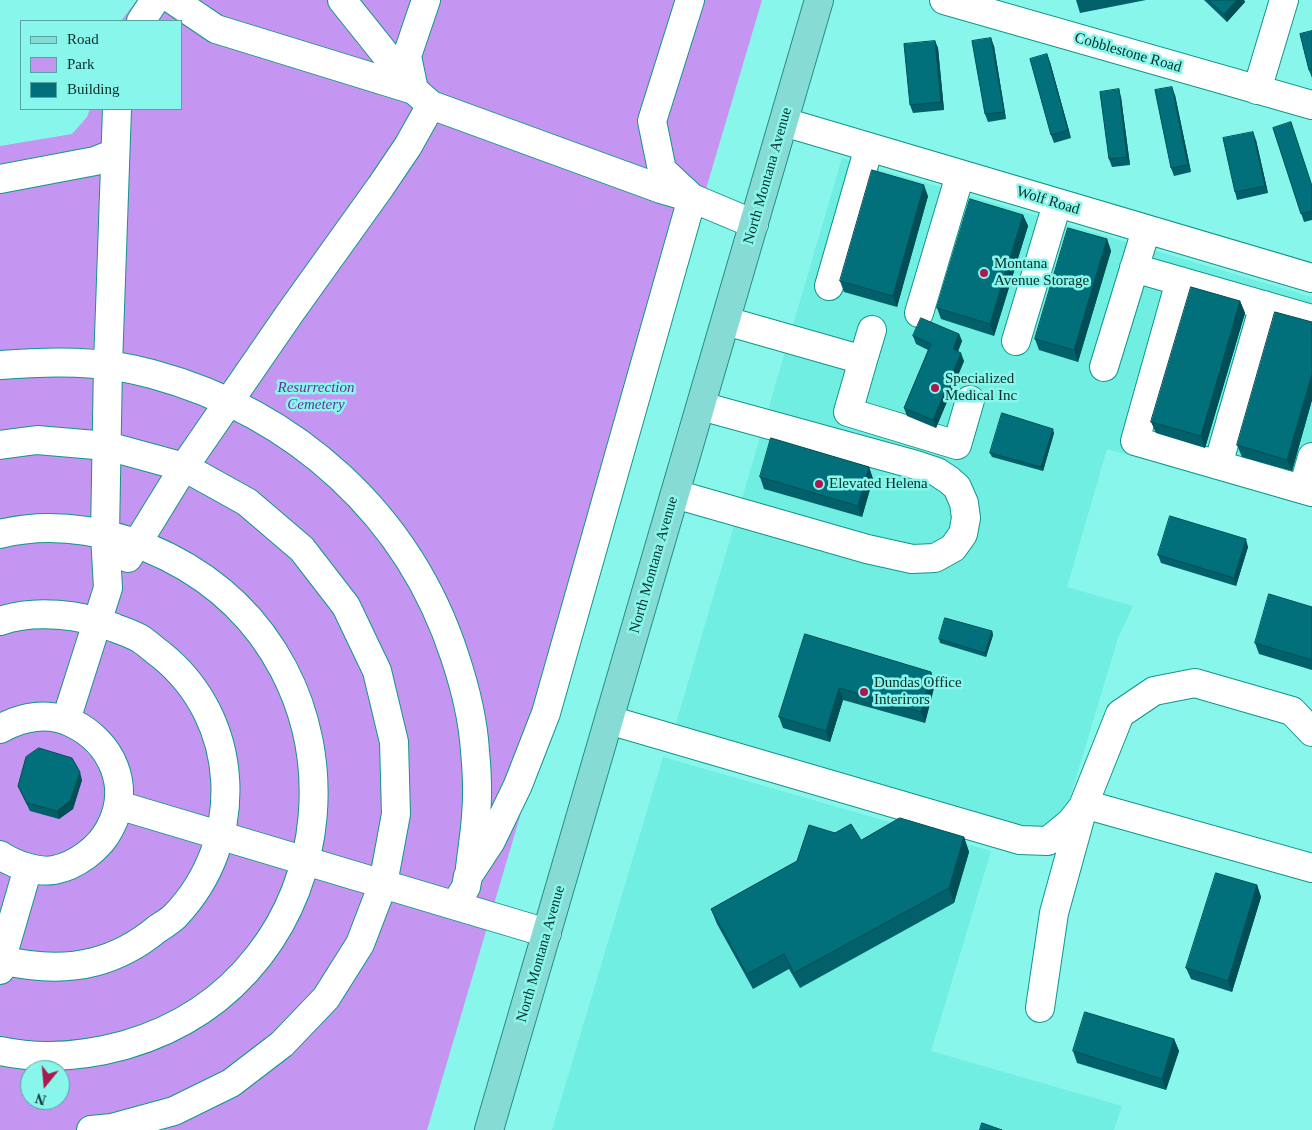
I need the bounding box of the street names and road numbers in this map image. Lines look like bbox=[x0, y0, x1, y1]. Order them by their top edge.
street label: Cobblestone Road bbox=[1072, 29, 1184, 77]
street label: North Montana Avenue bbox=[740, 106, 796, 246]
street label: Wolf Road bbox=[1014, 183, 1082, 219]
street label: North Montana Avenue bbox=[626, 495, 682, 635]
street label: North Montana Avenue bbox=[513, 884, 569, 1024]

